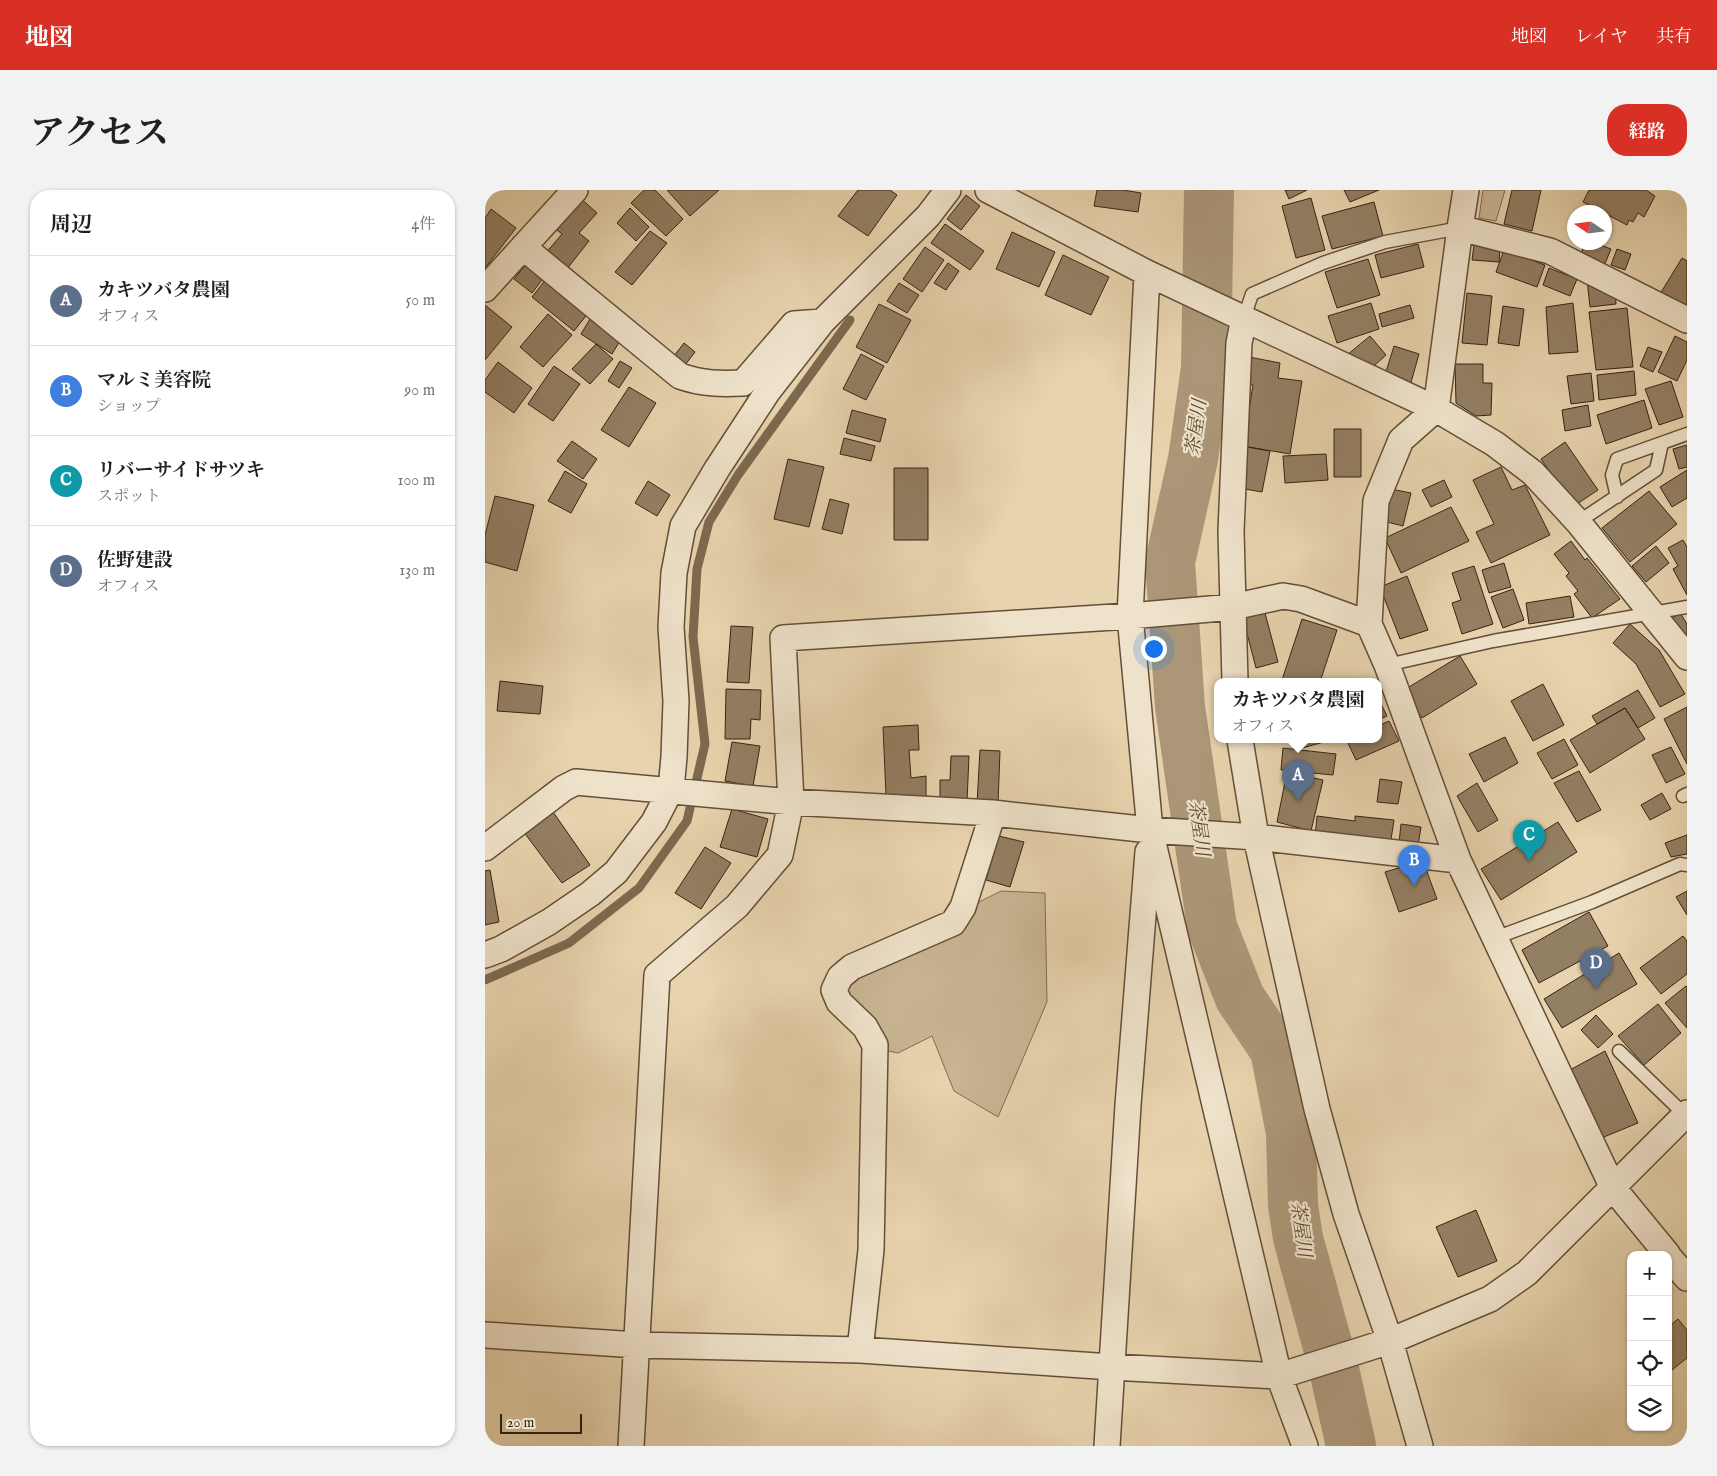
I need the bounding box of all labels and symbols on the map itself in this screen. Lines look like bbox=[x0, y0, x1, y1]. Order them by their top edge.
north arrow bbox=[1567, 205, 1612, 250]
water label: 茶屋川 bbox=[1181, 396, 1213, 458]
your location bbox=[1141, 636, 1167, 662]
pin: A bbox=[1282, 760, 1314, 801]
water label: 茶屋川 bbox=[1182, 798, 1214, 860]
pin: C bbox=[1513, 820, 1545, 861]
pin: B bbox=[1398, 845, 1430, 886]
pin: D bbox=[1580, 948, 1612, 989]
water label: 茶屋川 bbox=[1284, 1199, 1316, 1261]
scale bar bbox=[500, 1411, 583, 1434]

